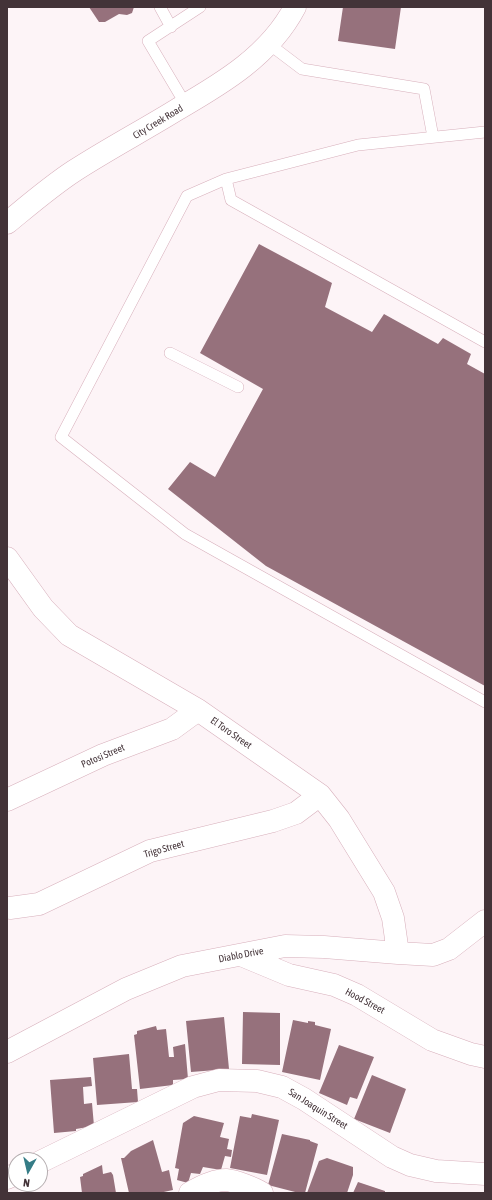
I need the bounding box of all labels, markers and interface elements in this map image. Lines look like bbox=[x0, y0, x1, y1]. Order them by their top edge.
street label: City Creek Road bbox=[131, 102, 185, 142]
street label: El Toro Street bbox=[208, 714, 254, 752]
street label: Potosi Street bbox=[79, 741, 127, 771]
street label: Trigo Street bbox=[143, 838, 185, 860]
street label: Diablo Drive bbox=[218, 945, 264, 965]
street label: Hood Street bbox=[343, 986, 387, 1016]
street label: San Joaquin Street bbox=[286, 1086, 350, 1132]
north arrow bbox=[8, 1152, 48, 1192]
text: N bbox=[22, 1176, 31, 1189]

